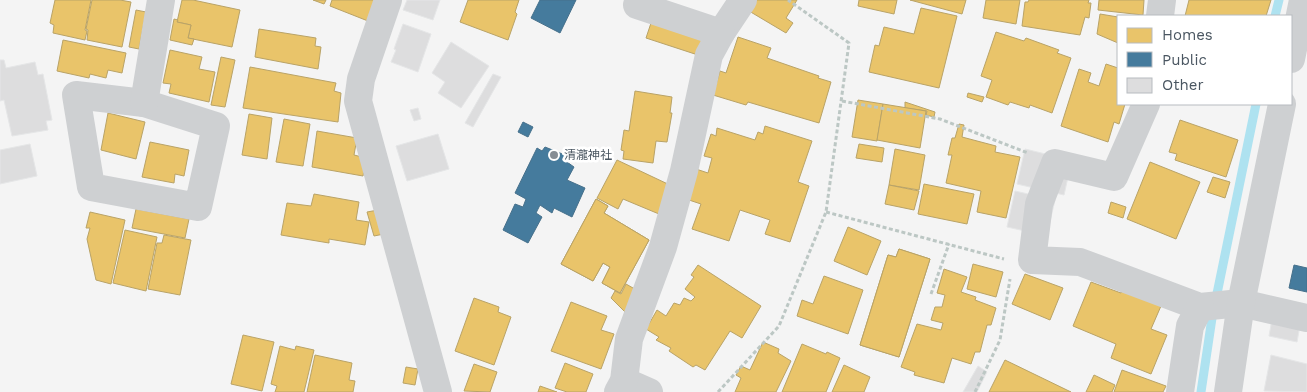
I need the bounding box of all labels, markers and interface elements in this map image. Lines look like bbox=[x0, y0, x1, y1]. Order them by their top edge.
legend bbox=[1117, 15, 1292, 105]
text: Homes bbox=[1162, 26, 1213, 44]
text: Public bbox=[1162, 51, 1207, 69]
text: Other bbox=[1162, 76, 1204, 94]
place label: 清瀧神社 bbox=[564, 148, 612, 162]
marker: 清瀧神社 bbox=[548, 149, 560, 161]

